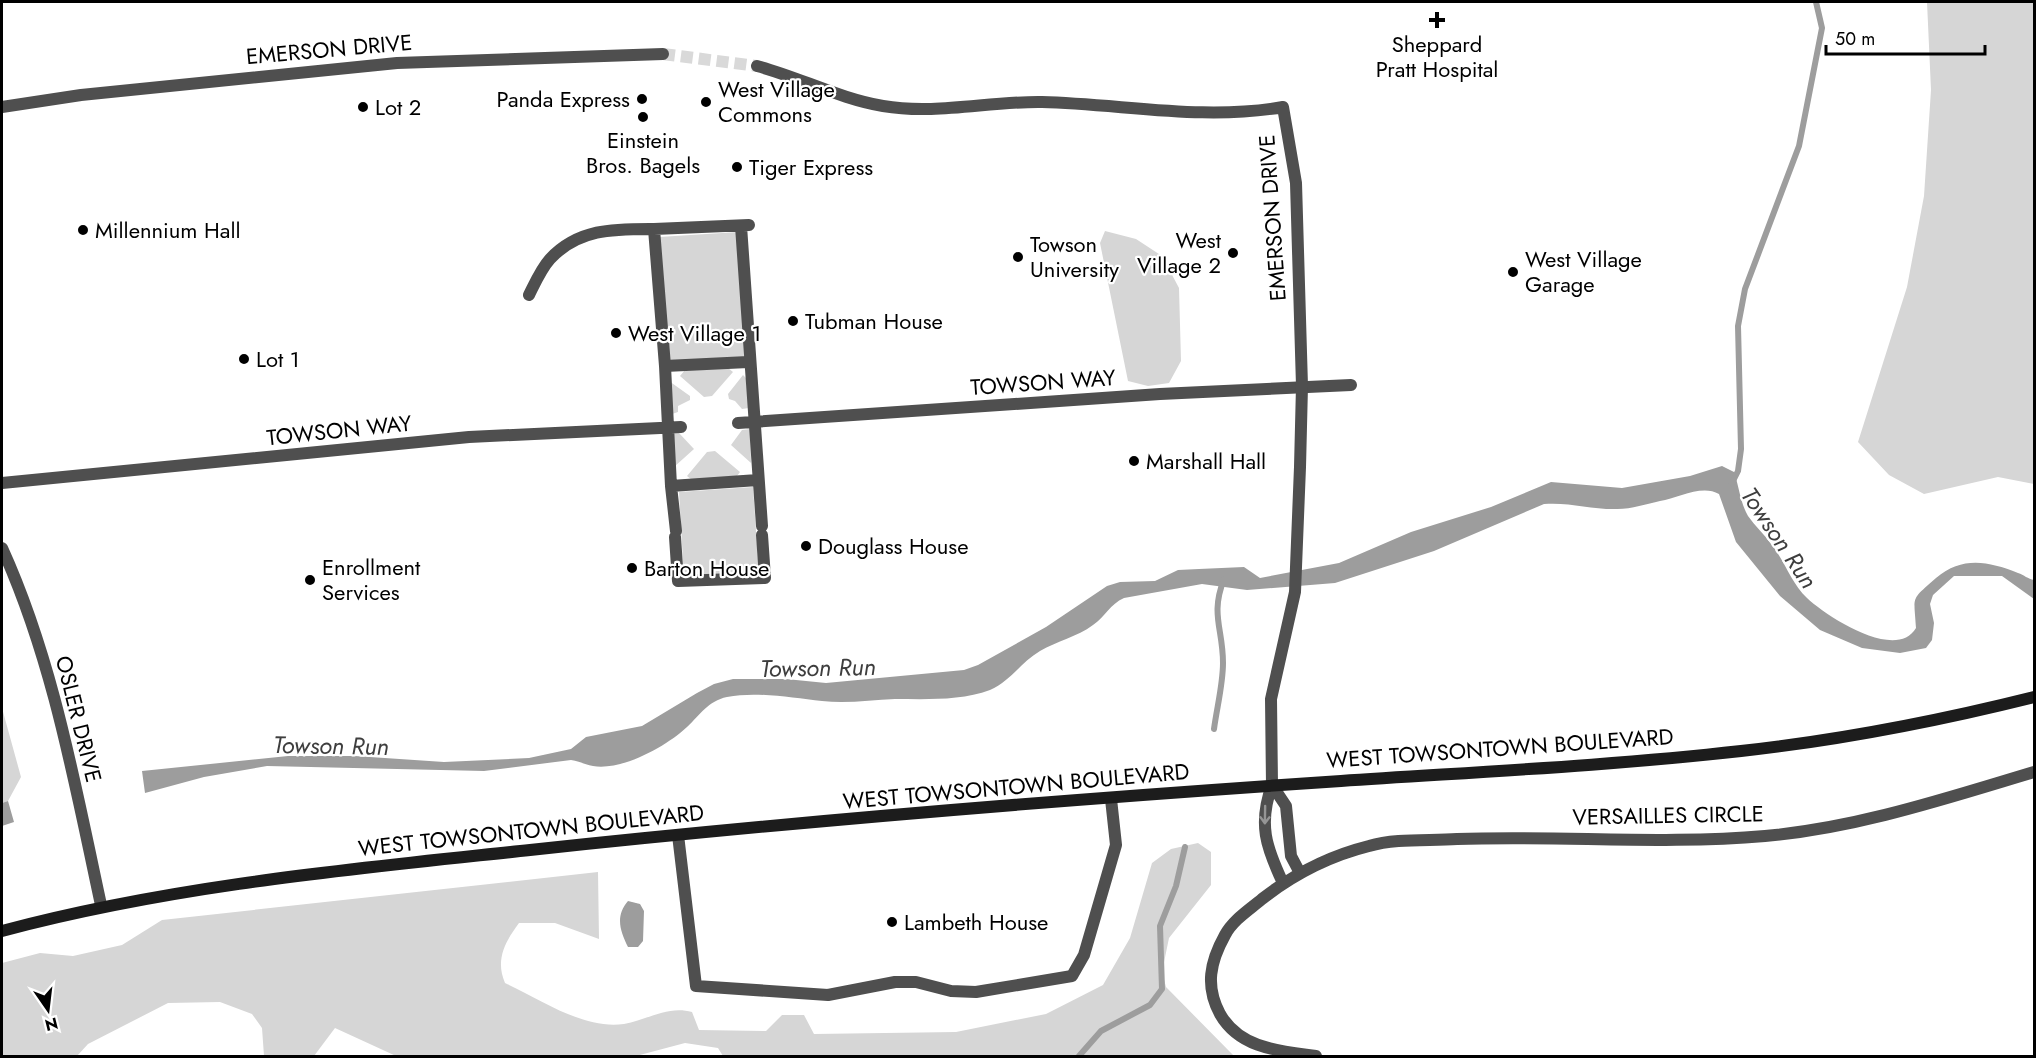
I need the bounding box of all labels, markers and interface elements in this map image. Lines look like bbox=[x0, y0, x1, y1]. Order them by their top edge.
marker: Sheppard Pratt Hospital bbox=[1428, 11, 1446, 29]
scale bar bbox=[1826, 18, 1985, 56]
street label: EMERSON DRIVE bbox=[245, 26, 413, 72]
text: 50 m bbox=[1835, 26, 1875, 52]
place label: Sheppard Pratt Hospital bbox=[1376, 28, 1498, 85]
place label: West Village Commons bbox=[718, 73, 835, 130]
place label: Panda Express bbox=[497, 83, 630, 115]
place label: Lot 2 bbox=[375, 91, 421, 123]
marker: Panda Express bbox=[635, 92, 649, 106]
marker: West Village Commons bbox=[699, 95, 713, 109]
marker: Lot 2 bbox=[356, 100, 370, 114]
marker: Einstein Bros. Bagels bbox=[636, 110, 650, 124]
place label: Einstein Bros. Bagels bbox=[586, 124, 700, 181]
street label: EMERSON DRIVE bbox=[1250, 134, 1294, 302]
place label: Tiger Express bbox=[749, 151, 873, 183]
marker: Tiger Express bbox=[730, 160, 744, 174]
place label: Millennium Hall bbox=[95, 214, 241, 246]
marker: Millennium Hall bbox=[76, 223, 90, 237]
place label: West Village 2 bbox=[1137, 224, 1222, 281]
place label: Towson University bbox=[1030, 228, 1119, 285]
place label: West Village Garage bbox=[1525, 243, 1642, 300]
marker: West Village 2 bbox=[1226, 246, 1240, 260]
marker: Towson University bbox=[1011, 250, 1025, 264]
marker: West Village Garage bbox=[1506, 265, 1520, 279]
place label: Tubman House bbox=[805, 305, 943, 337]
marker: Tubman House bbox=[786, 314, 800, 328]
place label: West Village 1 bbox=[628, 317, 761, 349]
marker: West Village 1 bbox=[609, 326, 623, 340]
place label: Lot 1 bbox=[256, 343, 300, 375]
marker: Lot 1 bbox=[237, 352, 251, 366]
street label: TOWSON WAY bbox=[969, 361, 1117, 403]
street label: TOWSON WAY bbox=[265, 406, 414, 454]
place label: Marshall Hall bbox=[1146, 445, 1266, 477]
marker: Marshall Hall bbox=[1127, 454, 1141, 468]
water label: Towson Run bbox=[1733, 480, 1826, 595]
place label: Douglass House bbox=[818, 530, 969, 562]
marker: Douglass House bbox=[799, 539, 813, 553]
place label: Enrollment Services bbox=[322, 551, 421, 608]
place label: Barton House bbox=[644, 552, 769, 584]
marker: Barton House bbox=[625, 561, 639, 575]
marker: Enrollment Services bbox=[303, 573, 317, 587]
water label: Towson Run bbox=[760, 649, 876, 686]
street label: OSLER DRIVE bbox=[48, 652, 110, 786]
street label: WEST TOWSONTOWN BOULEVARD bbox=[1325, 720, 1675, 776]
water label: Towson Run bbox=[273, 727, 389, 764]
street label: WEST TOWSONTOWN BOULEVARD bbox=[841, 755, 1191, 817]
street label: WEST TOWSONTOWN BOULEVARD bbox=[356, 796, 706, 864]
street label: VERSAILLES CIRCLE bbox=[1572, 797, 1764, 833]
one-way arrow bbox=[1259, 804, 1271, 824]
place label: Lambeth House bbox=[904, 906, 1048, 938]
marker: Lambeth House bbox=[885, 915, 899, 929]
north arrow bbox=[18, 980, 78, 1040]
text: N bbox=[43, 1011, 60, 1037]

